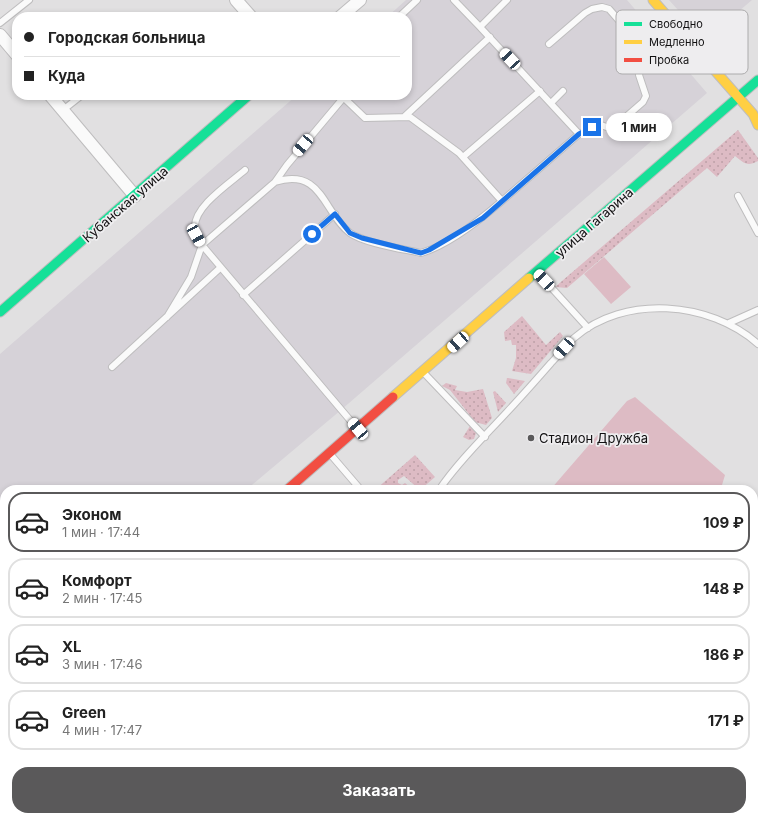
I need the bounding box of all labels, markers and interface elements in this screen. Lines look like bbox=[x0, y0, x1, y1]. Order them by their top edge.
legend bbox=[616, 10, 748, 74]
text: Свободно bbox=[649, 17, 703, 31]
text: Городская больница bbox=[48, 28, 205, 47]
text: Медленно bbox=[649, 35, 705, 49]
car bbox=[497, 46, 523, 72]
text: Пробка bbox=[649, 53, 689, 67]
text: Куда bbox=[48, 66, 85, 85]
callout: 1 мин bbox=[606, 113, 672, 141]
route end bbox=[583, 118, 601, 136]
text: 1 мин bbox=[621, 119, 657, 135]
car bbox=[291, 132, 315, 158]
street label: Кубанская улица bbox=[79, 163, 171, 245]
street label: улица Гагарина bbox=[552, 184, 636, 260]
car bbox=[185, 222, 207, 248]
route start bbox=[303, 225, 321, 243]
car bbox=[531, 267, 557, 293]
car bbox=[445, 330, 471, 354]
car bbox=[552, 335, 576, 361]
car bbox=[346, 416, 370, 442]
place label: Стадион Дружба bbox=[539, 430, 648, 446]
marker: Стадион Дружба bbox=[526, 433, 536, 443]
icon: car bbox=[14, 504, 50, 540]
text: Эконом bbox=[62, 505, 121, 524]
text: 109 ₽ bbox=[703, 513, 744, 532]
text: 1 мин · 17:44 bbox=[62, 524, 140, 540]
icon: car bbox=[14, 570, 50, 606]
text: Комфорт bbox=[62, 571, 132, 590]
text: 148 ₽ bbox=[703, 579, 744, 598]
text: 2 мин · 17:45 bbox=[62, 590, 142, 606]
icon: car bbox=[14, 636, 50, 672]
text: XL bbox=[62, 637, 82, 656]
text: 186 ₽ bbox=[703, 645, 744, 664]
text: 3 мин · 17:46 bbox=[62, 656, 143, 672]
icon: car bbox=[14, 702, 50, 738]
text: Green bbox=[62, 703, 106, 722]
text: 171 ₽ bbox=[708, 711, 744, 730]
text: 4 мин · 17:47 bbox=[62, 722, 142, 738]
button: Заказать bbox=[12, 767, 746, 813]

